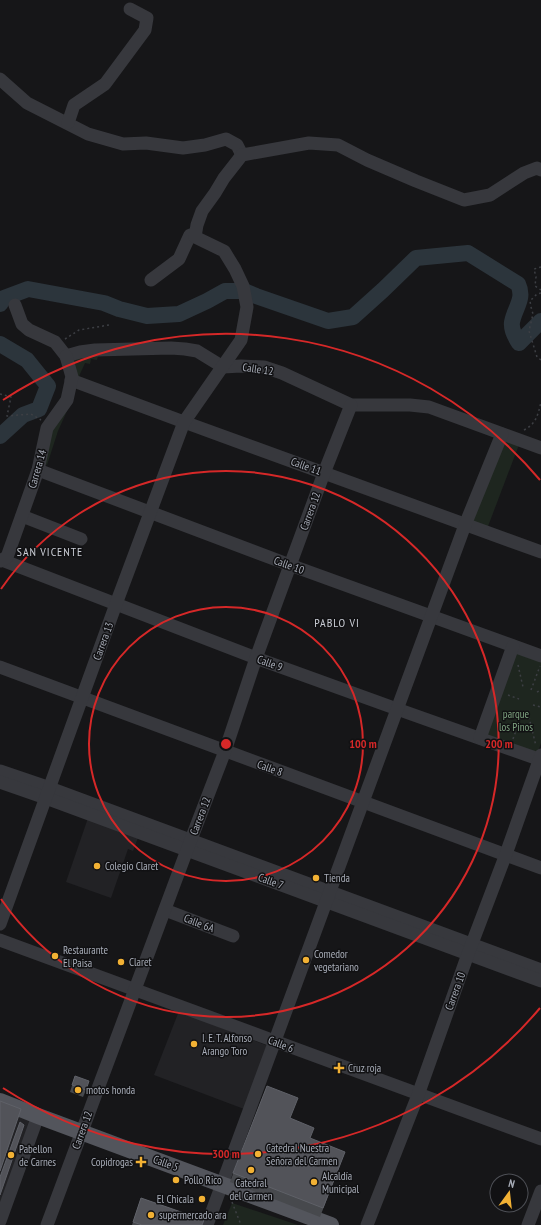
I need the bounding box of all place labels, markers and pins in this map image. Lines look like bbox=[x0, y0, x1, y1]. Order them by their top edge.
centre of rings bbox=[219, 737, 233, 751]
place label: Colegio Claret bbox=[105, 859, 158, 873]
marker: Colegio Claret bbox=[92, 861, 102, 871]
place label: Tienda bbox=[324, 871, 350, 885]
marker: Tienda bbox=[311, 873, 321, 883]
place label: Restaurante El Paisa bbox=[63, 943, 108, 970]
place label: Comedor vegetariano bbox=[314, 947, 359, 974]
marker: Restaurante El Paisa bbox=[50, 951, 60, 961]
place label: Claret bbox=[129, 955, 152, 969]
marker: Comedor vegetariano bbox=[301, 955, 311, 965]
marker: Claret bbox=[116, 957, 126, 967]
place label: I. E. T. Alfonso Arango Toro bbox=[202, 1031, 252, 1058]
marker: I. E. T. Alfonso Arango Toro bbox=[189, 1039, 199, 1049]
place label: Cruz roja bbox=[348, 1061, 381, 1075]
marker: Cruz roja bbox=[333, 1062, 345, 1074]
place label: motos honda bbox=[86, 1083, 135, 1097]
marker: motos honda bbox=[73, 1085, 83, 1095]
place label: Catedral Nuestra Señora del Carmen bbox=[266, 1141, 338, 1168]
place label: Pabellon de Carnes bbox=[19, 1142, 56, 1169]
marker: Catedral Nuestra Señora del Carmen bbox=[253, 1149, 263, 1159]
marker: Pabellon de Carnes bbox=[6, 1150, 16, 1160]
place label: Copidrogas bbox=[91, 1155, 133, 1169]
marker: Copidrogas bbox=[136, 1157, 146, 1167]
marker: Catedral del Carmen bbox=[246, 1165, 256, 1175]
place label: Alcaldía Municipal bbox=[322, 1169, 359, 1196]
place label: Pollo Rico bbox=[184, 1173, 222, 1187]
marker: Pollo Rico bbox=[171, 1175, 181, 1185]
place label: Catedral del Carmen bbox=[229, 1176, 273, 1203]
marker: Alcaldía Municipal bbox=[309, 1177, 319, 1187]
place label: El Chicala bbox=[157, 1192, 194, 1206]
marker: El Chicala bbox=[197, 1194, 207, 1204]
place label: supermercado ara bbox=[159, 1208, 227, 1222]
marker: supermercado ara bbox=[146, 1210, 156, 1220]

